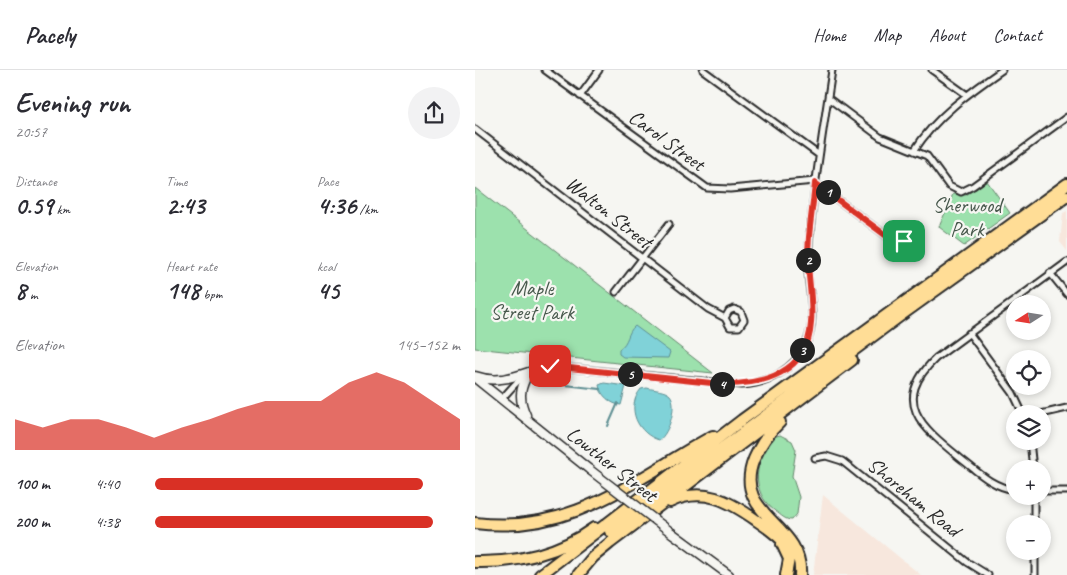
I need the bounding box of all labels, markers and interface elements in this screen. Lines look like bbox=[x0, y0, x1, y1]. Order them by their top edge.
text: Pacely bbox=[25, 20, 75, 50]
text: Home bbox=[813, 24, 846, 46]
text: Map bbox=[874, 24, 901, 46]
text: About bbox=[929, 24, 965, 46]
text: Contact bbox=[993, 24, 1042, 46]
text: Evening run bbox=[15, 85, 130, 120]
button: share bbox=[408, 87, 460, 139]
street label: Carol Street bbox=[624, 104, 712, 178]
text: 20:57 bbox=[15, 122, 47, 142]
street label: Walton Street bbox=[561, 170, 660, 256]
text: Distance bbox=[15, 173, 57, 190]
text: Time bbox=[166, 173, 187, 190]
text: Pace bbox=[317, 173, 339, 190]
pin: 1 bbox=[815, 180, 841, 204]
text: 1 bbox=[825, 184, 832, 201]
text: 0.59 bbox=[15, 190, 53, 222]
text: 2:43 bbox=[166, 190, 205, 222]
text: 4:36 bbox=[317, 190, 356, 222]
park label: Sherwood Park bbox=[933, 192, 1005, 242]
text: km bbox=[53, 201, 70, 218]
text: /km bbox=[356, 201, 378, 218]
pin bbox=[883, 220, 925, 262]
icon: arrive bbox=[890, 227, 918, 255]
pin: 2 bbox=[795, 248, 821, 272]
text: 2 bbox=[805, 252, 812, 269]
text: Elevation bbox=[15, 258, 58, 275]
text: Heart rate bbox=[166, 258, 217, 275]
text: kcal bbox=[317, 258, 336, 275]
text: 8 bbox=[15, 275, 26, 307]
text: 148 bbox=[166, 275, 200, 307]
text: 45 bbox=[317, 275, 339, 307]
park label: Maple Street Park bbox=[490, 275, 575, 325]
text: m bbox=[26, 286, 38, 303]
text: bpm bbox=[200, 286, 222, 303]
north arrow bbox=[1006, 295, 1051, 340]
map controls bbox=[1006, 295, 1051, 560]
text: Elevation bbox=[15, 335, 64, 355]
text: 145–152 m bbox=[397, 335, 460, 355]
pin: 3 bbox=[789, 338, 815, 362]
text: 3 bbox=[799, 342, 806, 359]
pin bbox=[529, 345, 571, 387]
button: locate bbox=[1006, 350, 1051, 395]
icon: check bbox=[536, 352, 564, 380]
pin: 5 bbox=[617, 362, 643, 386]
text: 5 bbox=[627, 366, 634, 383]
pin: 4 bbox=[709, 372, 735, 396]
text: 4 bbox=[719, 376, 726, 393]
button: layers bbox=[1006, 405, 1051, 450]
street label: Lowther Street bbox=[561, 420, 664, 509]
street label: Shoreham Road bbox=[862, 452, 969, 545]
button: + bbox=[1006, 460, 1051, 505]
text: 100 m bbox=[15, 474, 50, 494]
text: 4:40 bbox=[95, 474, 120, 494]
text: 200 m bbox=[15, 512, 50, 532]
text: 4:38 bbox=[95, 512, 120, 532]
button: − bbox=[1006, 515, 1051, 560]

